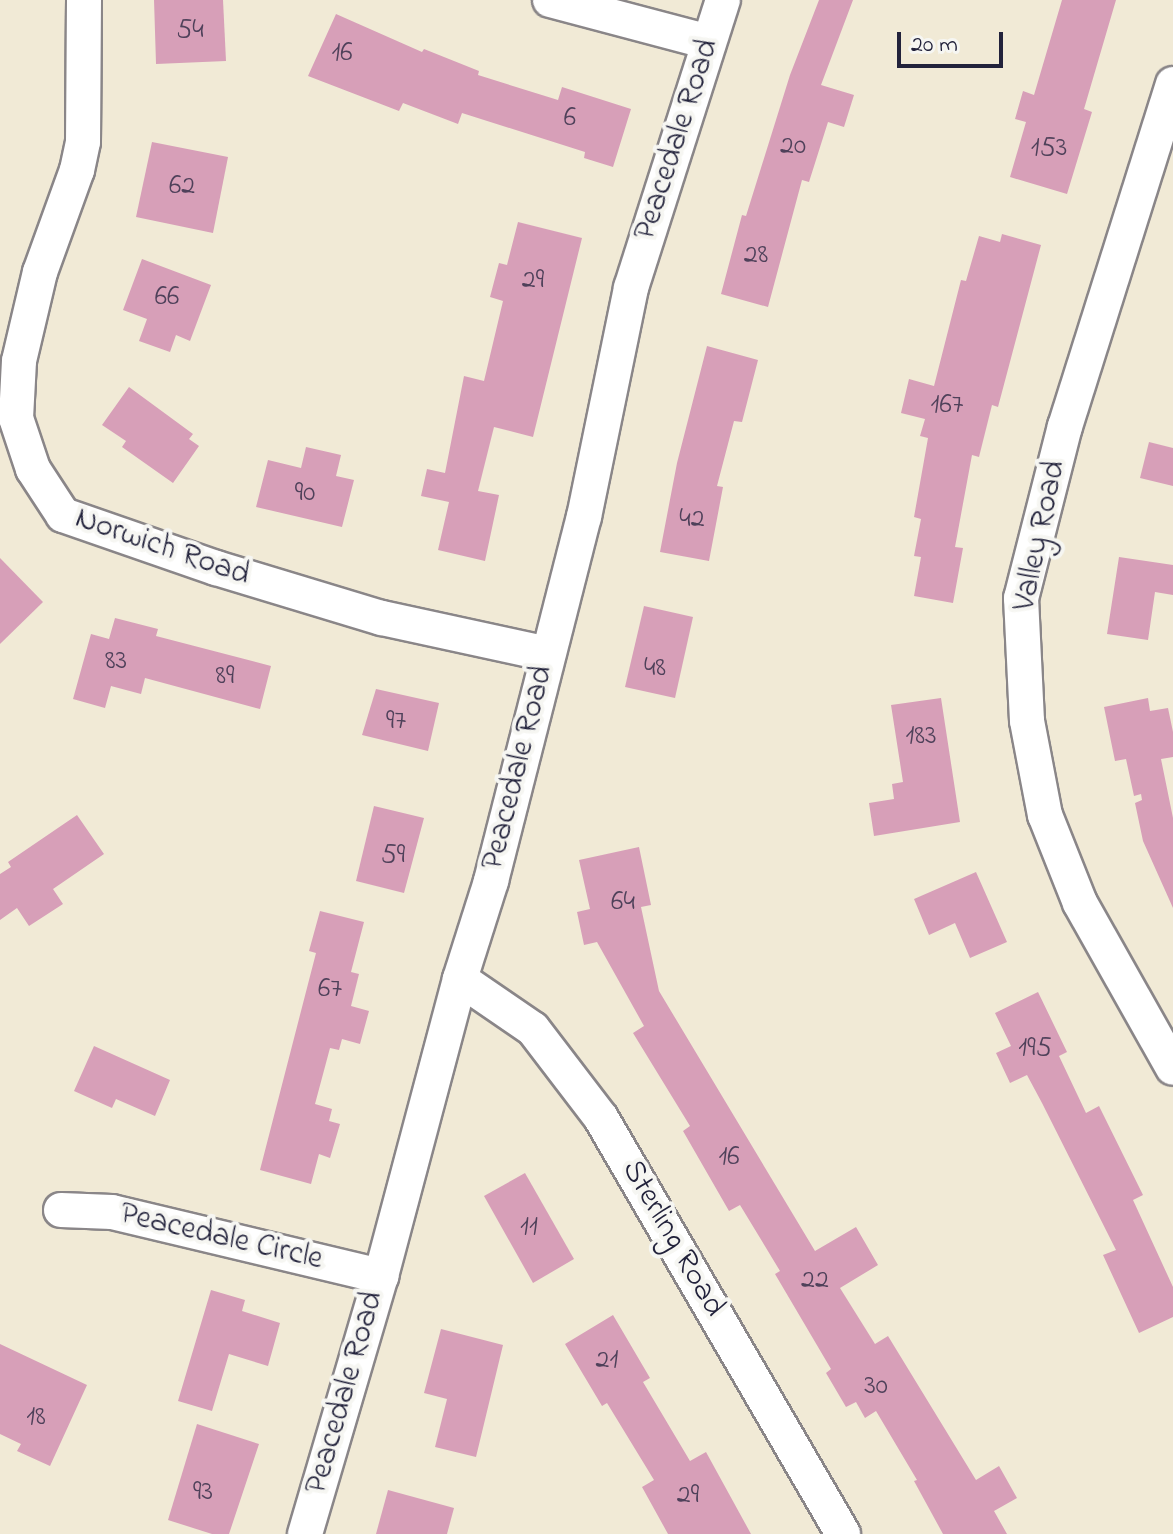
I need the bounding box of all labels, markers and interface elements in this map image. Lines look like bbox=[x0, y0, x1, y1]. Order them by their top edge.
house number: 54 bbox=[176, 14, 204, 48]
scale bar bbox=[901, 16, 1007, 66]
text: 20 m bbox=[911, 28, 958, 63]
street label: Peacedale Road bbox=[627, 35, 729, 245]
house number: 16 bbox=[331, 37, 353, 71]
house number: 6 bbox=[564, 102, 576, 136]
house number: 20 bbox=[780, 130, 806, 164]
house number: 153 bbox=[1031, 132, 1067, 166]
house number: 62 bbox=[169, 170, 195, 204]
house number: 28 bbox=[744, 239, 768, 273]
house number: 29 bbox=[522, 264, 544, 298]
house number: 66 bbox=[155, 281, 179, 315]
house number: 167 bbox=[931, 389, 963, 423]
street label: Valley Road bbox=[1006, 457, 1076, 615]
house number: 90 bbox=[295, 477, 315, 511]
street label: Norwich Road bbox=[70, 500, 254, 596]
house number: 42 bbox=[679, 503, 705, 537]
house number: 83 bbox=[105, 645, 127, 679]
house number: 48 bbox=[644, 652, 666, 686]
house number: 89 bbox=[216, 660, 234, 694]
street label: Peacedale Road bbox=[475, 662, 563, 874]
house number: 97 bbox=[386, 705, 406, 739]
house number: 183 bbox=[906, 720, 936, 754]
house number: 59 bbox=[381, 839, 405, 873]
house number: 64 bbox=[611, 886, 635, 920]
house number: 67 bbox=[318, 973, 342, 1007]
house number: 195 bbox=[1018, 1032, 1052, 1066]
house number: 16 bbox=[718, 1141, 740, 1175]
street label: Sterling Road bbox=[612, 1154, 732, 1324]
street label: Peacedale Circle bbox=[116, 1196, 326, 1280]
house number: 11 bbox=[520, 1211, 538, 1245]
house number: 22 bbox=[801, 1264, 829, 1298]
street label: Peacedale Road bbox=[299, 1287, 393, 1499]
house number: 21 bbox=[596, 1344, 618, 1378]
house number: 30 bbox=[864, 1370, 888, 1404]
house number: 18 bbox=[26, 1401, 46, 1435]
house number: 93 bbox=[193, 1476, 213, 1510]
house number: 29 bbox=[677, 1479, 699, 1513]

